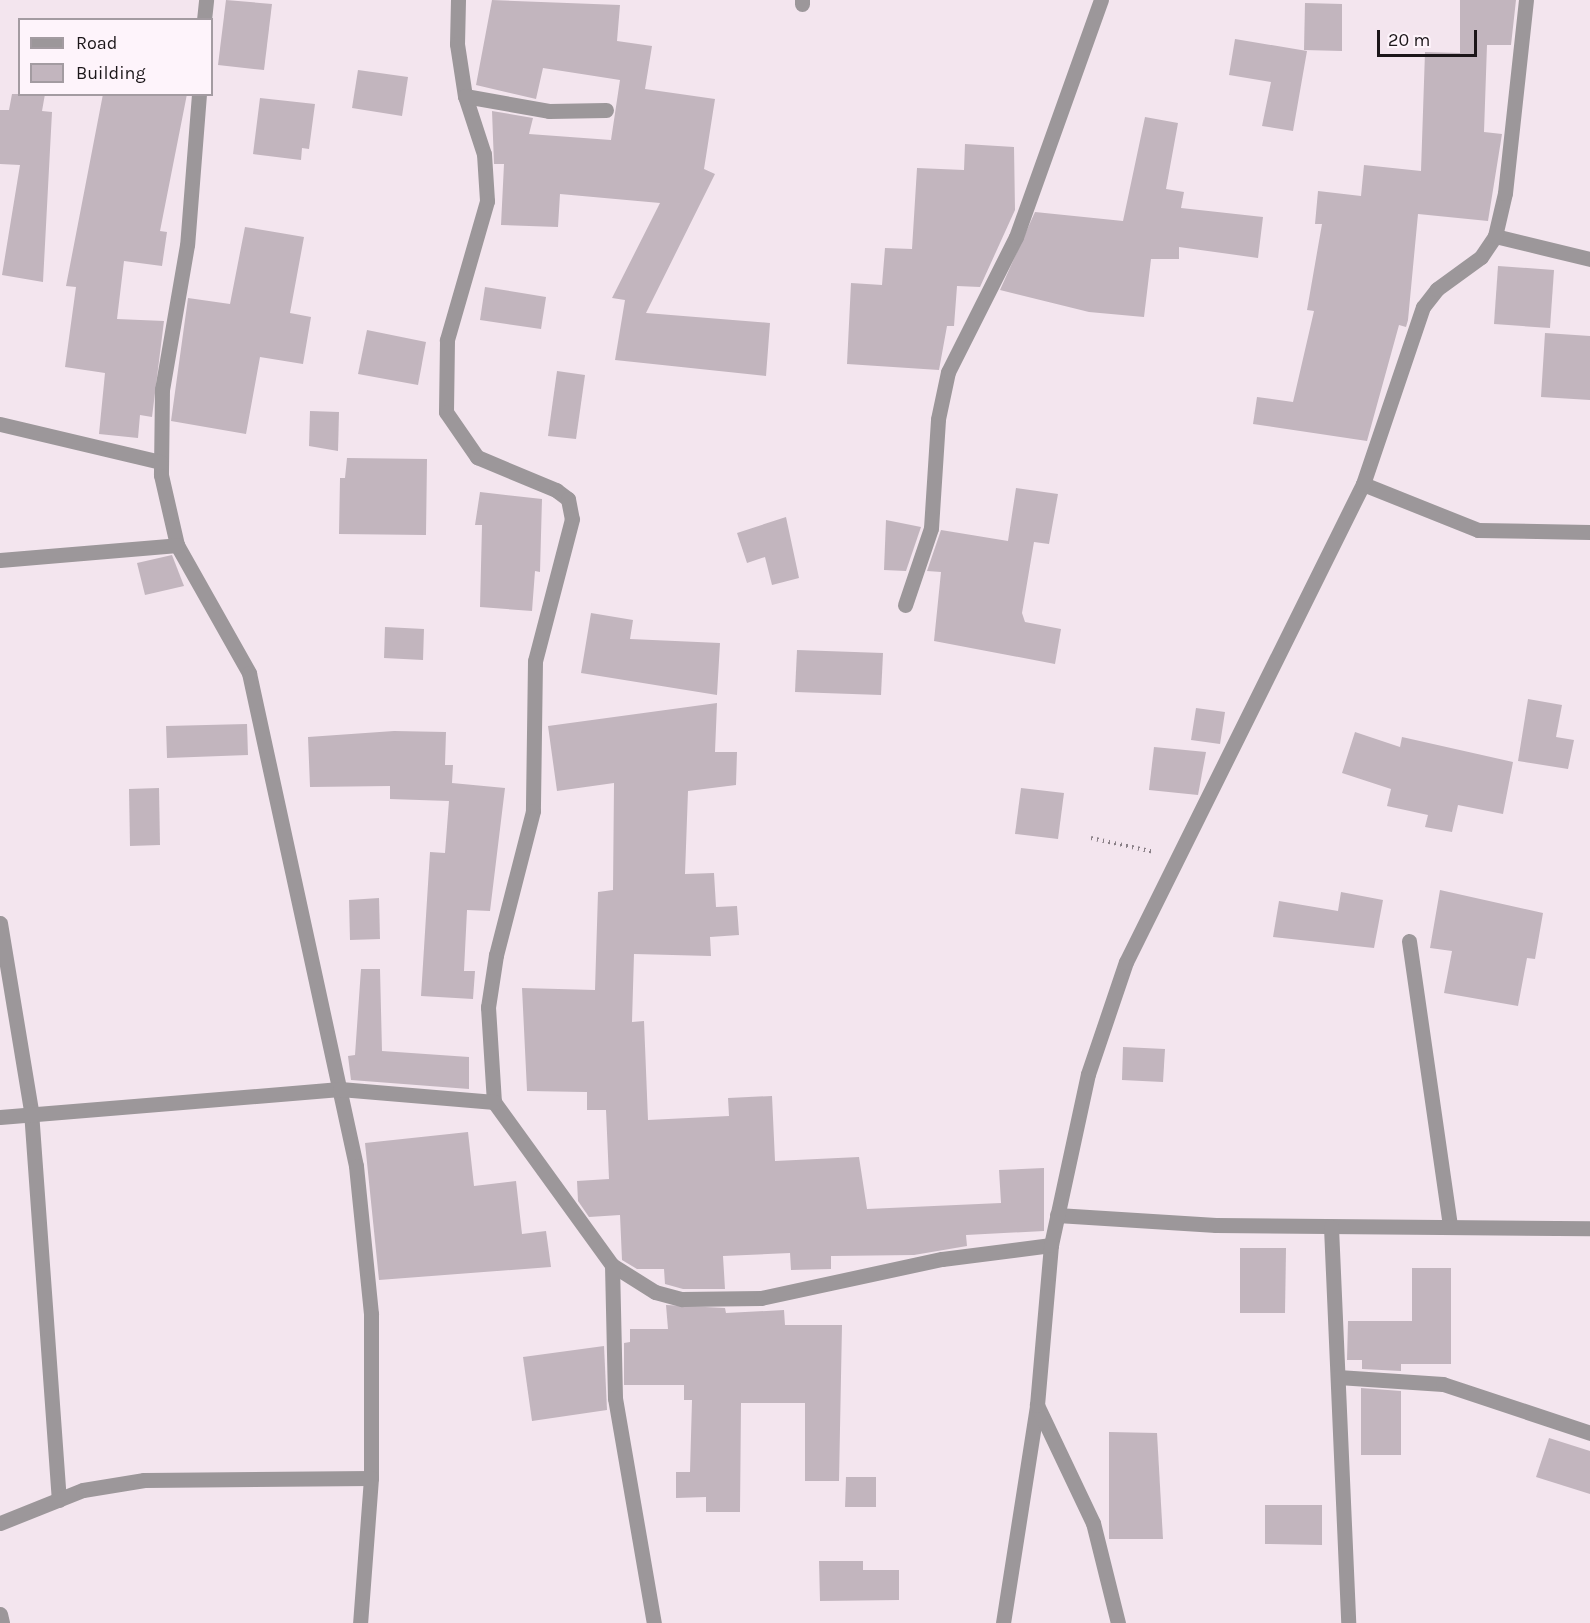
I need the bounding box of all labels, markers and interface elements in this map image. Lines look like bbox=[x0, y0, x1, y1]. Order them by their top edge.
legend bbox=[18, 18, 213, 96]
scale bar bbox=[1380, 18, 1480, 56]
text: 20 m bbox=[1388, 29, 1430, 51]
text: Road bbox=[76, 32, 117, 54]
text: Building bbox=[76, 62, 146, 84]

